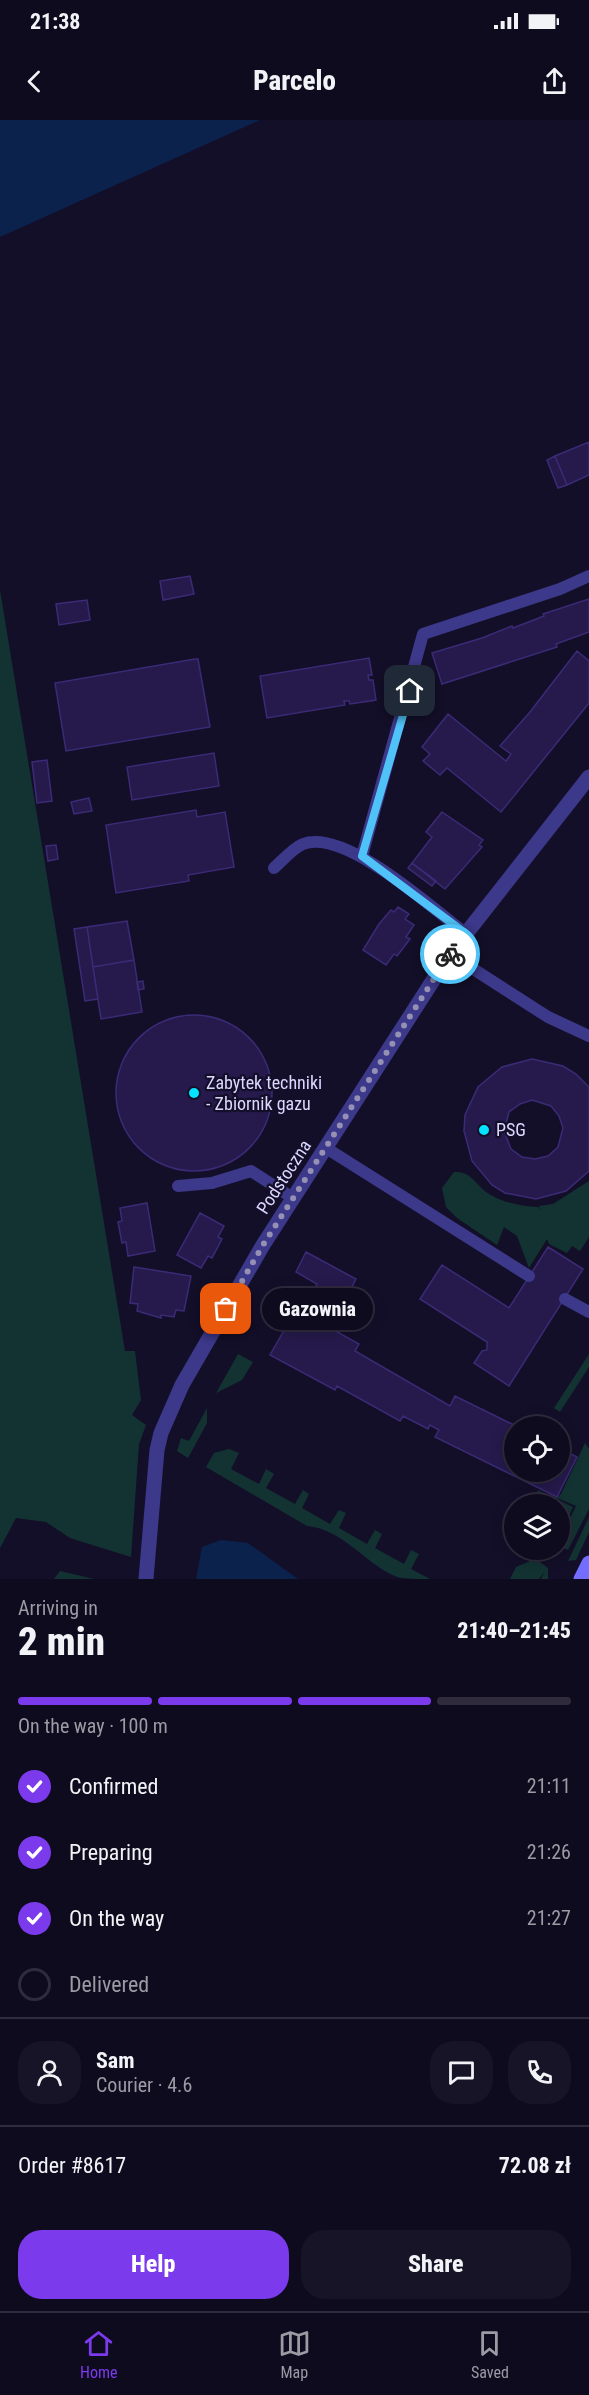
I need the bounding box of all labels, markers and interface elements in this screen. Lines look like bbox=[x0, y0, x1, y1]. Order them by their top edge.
text: 21:38 bbox=[30, 9, 81, 34]
icon: back bbox=[18, 65, 51, 98]
text: Parcelo bbox=[253, 65, 336, 97]
icon: share bbox=[538, 65, 571, 98]
pin bbox=[384, 665, 435, 716]
icon: home bbox=[393, 674, 426, 707]
courier bbox=[420, 924, 480, 984]
icon: bike bbox=[434, 938, 467, 971]
place label: Zabytek techniki - Zbiornik gazu bbox=[206, 1072, 322, 1114]
marker: Zabytek techniki - Zbiornik gazu bbox=[187, 1086, 201, 1100]
place label: PSG bbox=[496, 1119, 526, 1140]
marker: PSG bbox=[477, 1123, 491, 1137]
street label: Podstoczna bbox=[252, 1136, 315, 1218]
pin bbox=[200, 1283, 251, 1334]
callout: Gazownia bbox=[262, 1288, 373, 1330]
icon: bag bbox=[209, 1292, 242, 1325]
text: Gazownia bbox=[279, 1297, 356, 1321]
map controls bbox=[504, 1416, 570, 1560]
button: locate bbox=[504, 1416, 570, 1482]
button: layers bbox=[504, 1494, 570, 1560]
text: Arriving in bbox=[18, 1596, 98, 1620]
text: 21:40–21:45 bbox=[457, 1618, 571, 1643]
text: 2 min bbox=[18, 1619, 105, 1665]
text: On the way · 100 m bbox=[18, 1714, 168, 1738]
icon: check bbox=[18, 1770, 51, 1803]
text: Confirmed bbox=[69, 1774, 158, 1799]
text: 21:11 bbox=[527, 1774, 571, 1798]
icon: check bbox=[18, 1836, 51, 1869]
text: Preparing bbox=[69, 1840, 153, 1865]
text: 21:26 bbox=[527, 1840, 571, 1864]
icon: check bbox=[18, 1902, 51, 1935]
text: On the way bbox=[69, 1906, 164, 1931]
text: 21:27 bbox=[527, 1906, 571, 1930]
text: Delivered bbox=[69, 1972, 149, 1997]
button: person bbox=[18, 2041, 81, 2104]
button: chat bbox=[430, 2041, 493, 2104]
button: phone bbox=[508, 2041, 571, 2104]
text: Sam bbox=[96, 2048, 135, 2073]
text: Courier · 4.6 bbox=[96, 2073, 192, 2097]
text: Order #8617 bbox=[18, 2153, 126, 2178]
text: 72.08 zł bbox=[499, 2153, 571, 2178]
button: Help bbox=[18, 2230, 289, 2299]
button: Share bbox=[301, 2230, 571, 2299]
tab: Home bbox=[80, 2327, 118, 2382]
tab: Map bbox=[278, 2327, 311, 2382]
tab: Saved bbox=[471, 2327, 509, 2382]

